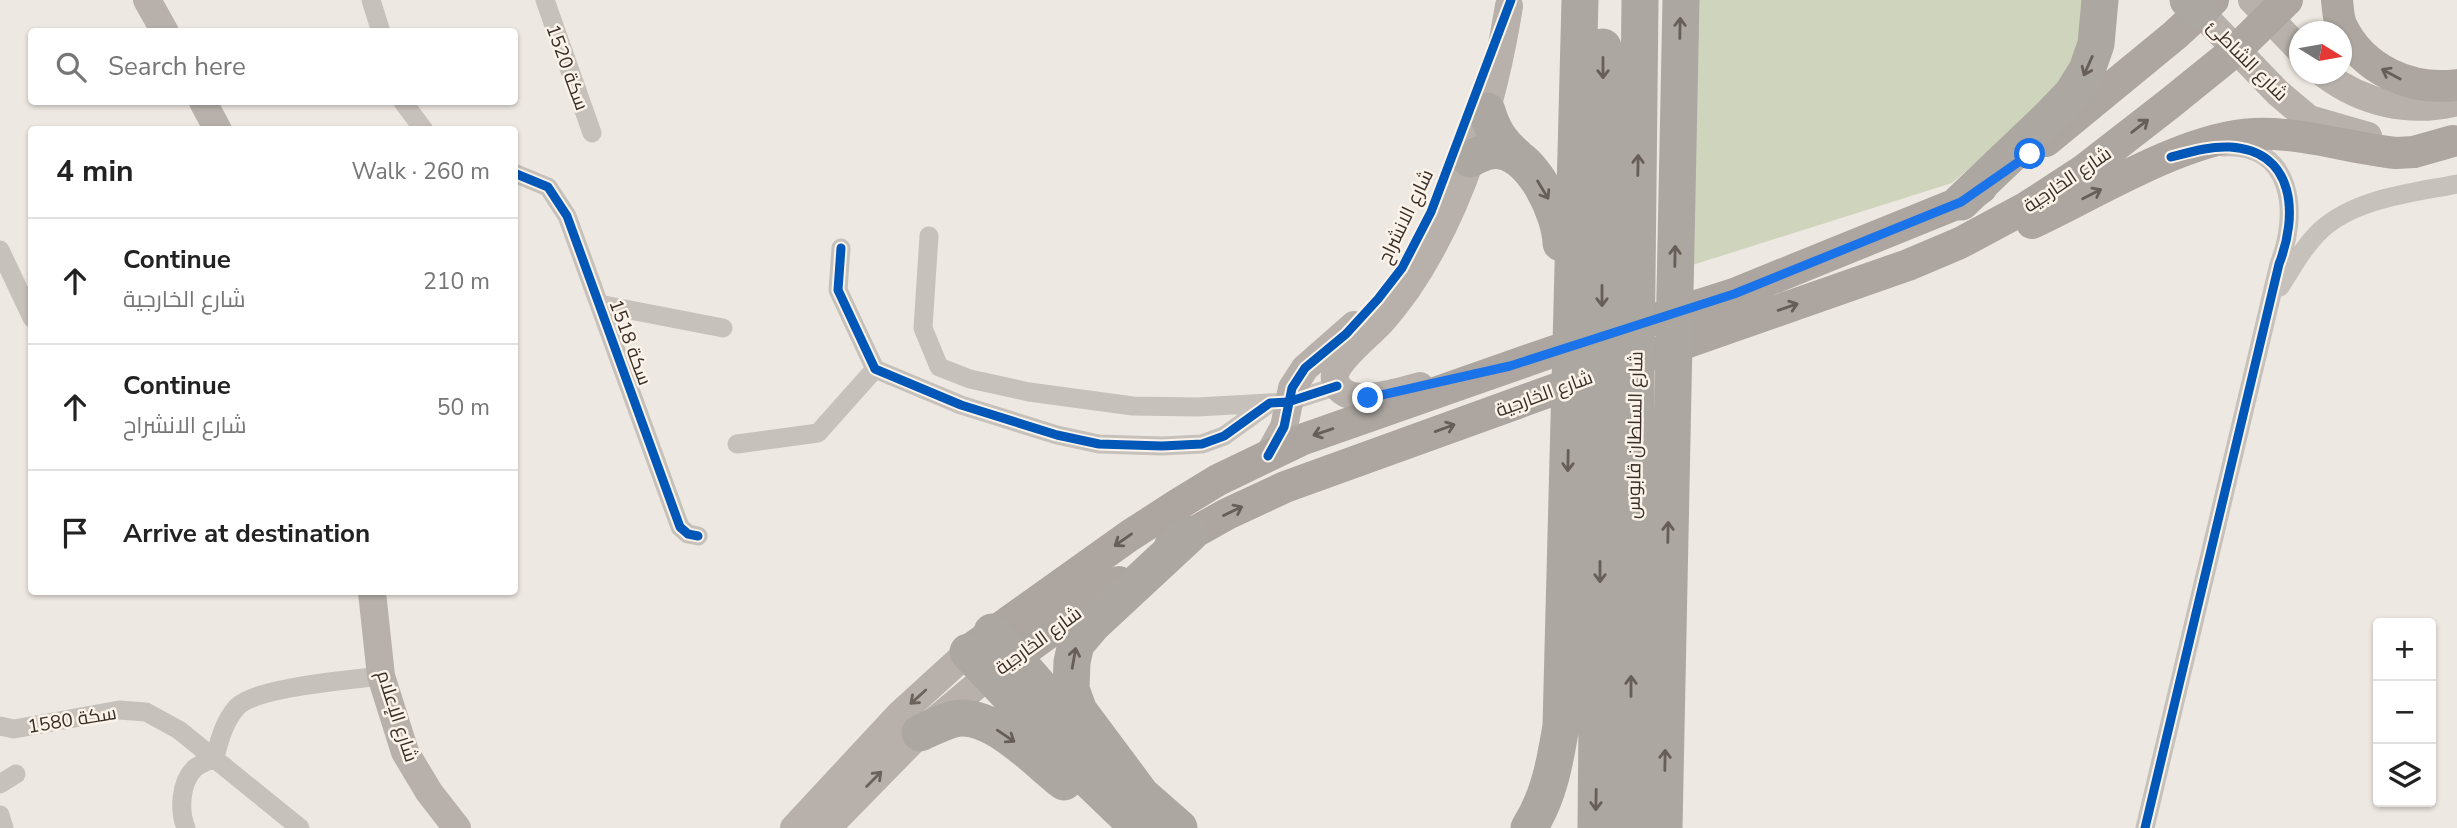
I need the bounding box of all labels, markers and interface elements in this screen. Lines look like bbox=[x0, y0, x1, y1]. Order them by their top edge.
street label: شارع الشاطئ bbox=[2201, 14, 2294, 107]
one-way arrow bbox=[1673, 17, 1687, 40]
street label: سكة 1520 bbox=[540, 21, 595, 114]
north arrow bbox=[2289, 21, 2352, 84]
search box bbox=[28, 28, 518, 105]
icon: search bbox=[52, 48, 90, 86]
text: Search here bbox=[108, 49, 246, 84]
one-way arrow bbox=[2081, 55, 2094, 76]
one-way arrow bbox=[1596, 56, 1610, 79]
one-way arrow bbox=[2381, 67, 2402, 80]
one-way arrow bbox=[2131, 119, 2149, 134]
route start bbox=[2014, 138, 2045, 169]
street label: شارع الخارجية bbox=[2018, 141, 2117, 219]
text: 4 min bbox=[56, 151, 134, 192]
one-way arrow bbox=[1631, 154, 1645, 177]
text: Walk · 260 m bbox=[351, 156, 490, 187]
street label: شارع الانشراح bbox=[1372, 165, 1440, 268]
one-way arrow bbox=[1536, 180, 1551, 199]
one-way arrow bbox=[2081, 187, 2102, 201]
text: Continue bbox=[123, 242, 231, 277]
one-way arrow bbox=[1668, 245, 1681, 268]
icon: ahead bbox=[56, 262, 94, 300]
text: 210 m bbox=[423, 266, 490, 297]
text: شارع الخارجية bbox=[123, 284, 246, 315]
one-way arrow bbox=[1595, 284, 1608, 307]
street label: سكة 1518 bbox=[603, 296, 658, 389]
one-way arrow bbox=[1776, 300, 1798, 312]
street label: شارع السلطان قابوس bbox=[1621, 351, 1649, 519]
street label: شارع الخارجية bbox=[1492, 364, 1596, 423]
text: Continue bbox=[123, 368, 231, 403]
route end bbox=[1352, 382, 1383, 413]
icon: ahead bbox=[56, 388, 94, 426]
text: 50 m bbox=[437, 392, 490, 423]
text: شارع الانشراح bbox=[123, 410, 246, 441]
one-way arrow bbox=[1433, 421, 1455, 433]
one-way arrow bbox=[1313, 427, 1334, 440]
one-way arrow bbox=[1561, 449, 1574, 472]
one-way arrow bbox=[1222, 504, 1243, 518]
icon: arrive bbox=[56, 514, 94, 552]
text: Arrive at destination bbox=[123, 516, 370, 551]
one-way arrow bbox=[1662, 521, 1675, 544]
one-way arrow bbox=[1114, 533, 1133, 547]
one-way arrow bbox=[1593, 560, 1607, 583]
street label: شارع الخارجية bbox=[990, 601, 1087, 681]
map controls bbox=[2373, 618, 2436, 807]
button: + bbox=[2373, 618, 2436, 681]
one-way arrow bbox=[1068, 647, 1081, 670]
street label: شارع الإعلام bbox=[370, 667, 424, 765]
one-way arrow bbox=[1624, 675, 1638, 698]
button: − bbox=[2373, 681, 2436, 744]
one-way arrow bbox=[910, 689, 927, 706]
street label: سكة 1580 bbox=[26, 700, 118, 740]
one-way arrow bbox=[996, 729, 1015, 743]
button: layers bbox=[2373, 744, 2436, 807]
one-way arrow bbox=[1658, 749, 1671, 772]
one-way arrow bbox=[865, 770, 882, 787]
one-way arrow bbox=[1590, 788, 1603, 811]

